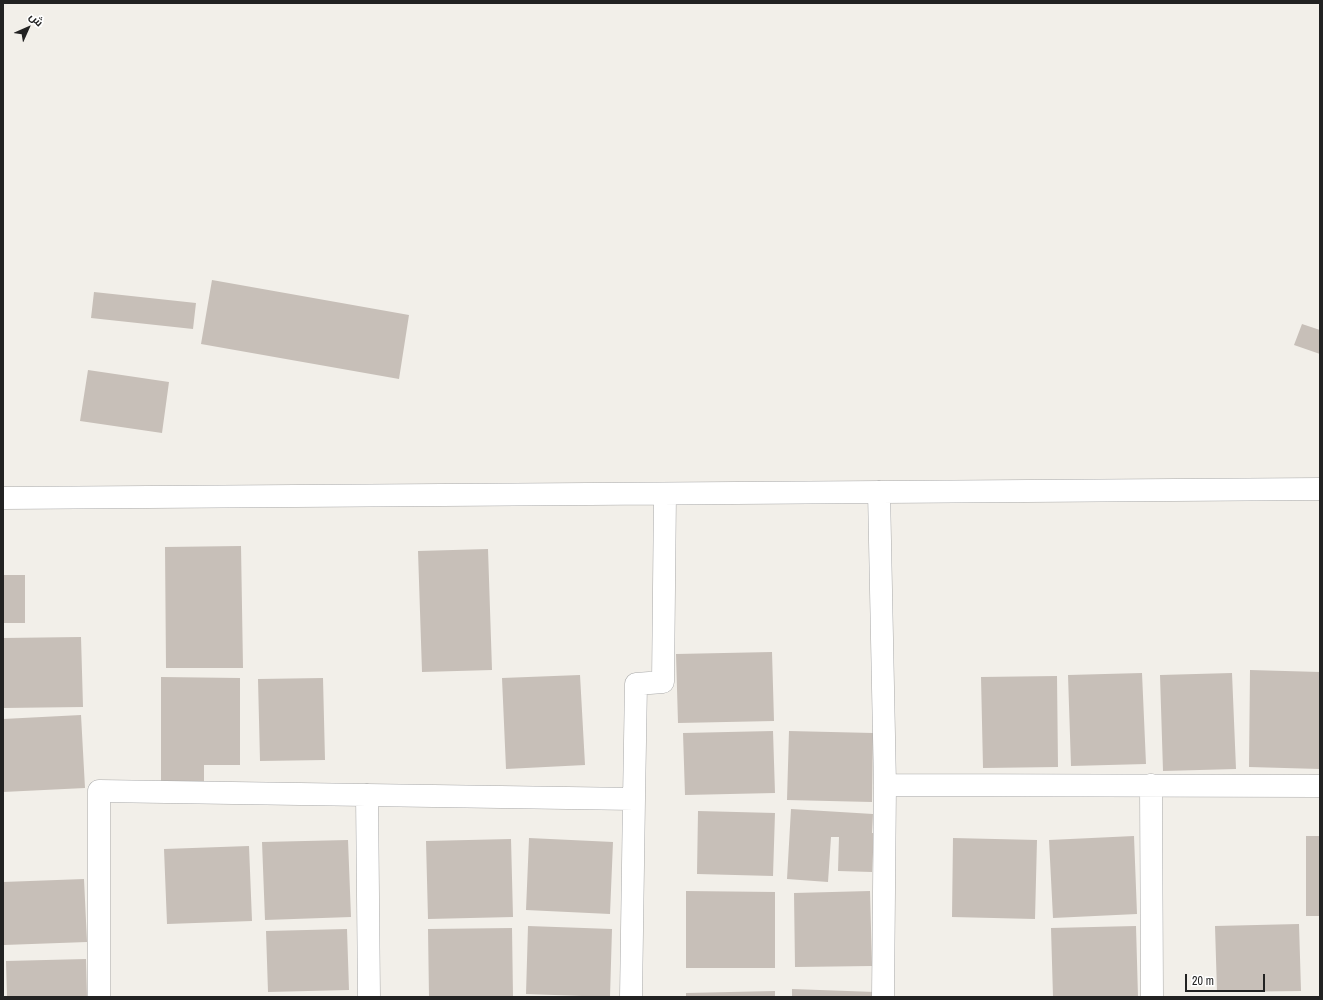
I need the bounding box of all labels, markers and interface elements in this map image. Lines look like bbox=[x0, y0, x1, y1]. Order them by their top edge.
north arrow bbox=[8, 8, 48, 48]
text: ش bbox=[27, 10, 46, 29]
scale bar bbox=[1187, 966, 1267, 992]
text: 20 m bbox=[1192, 973, 1214, 989]

